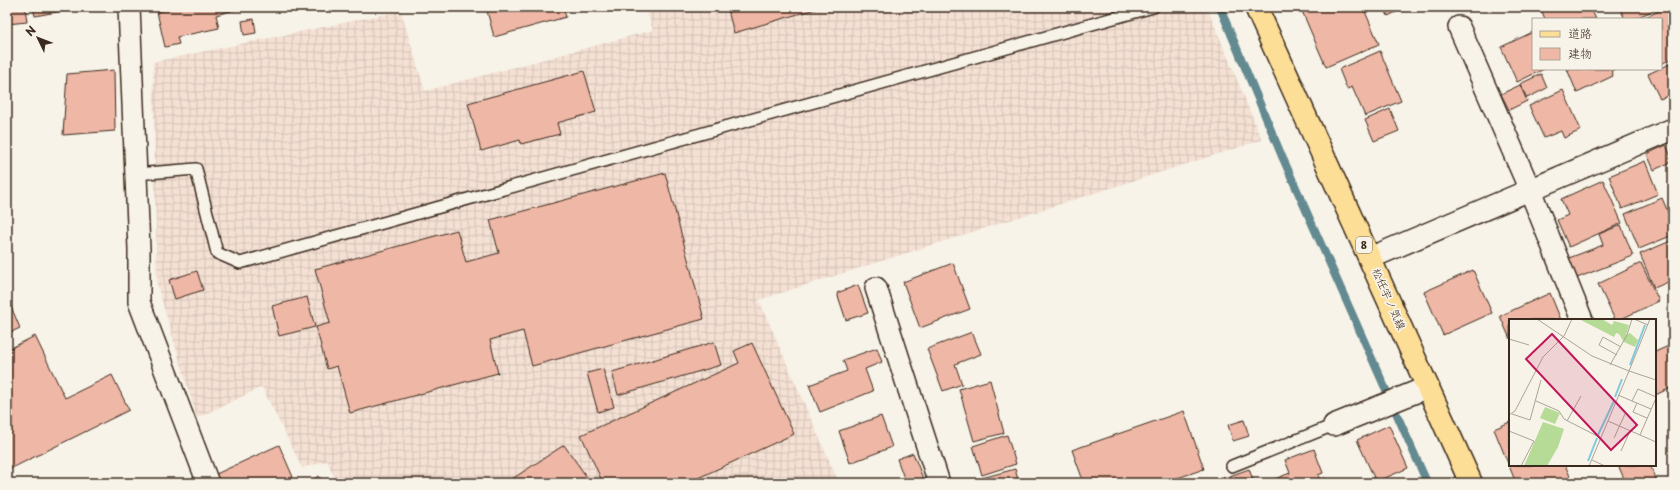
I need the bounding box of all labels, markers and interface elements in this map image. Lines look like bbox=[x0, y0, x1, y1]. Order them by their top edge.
north arrow bbox=[18, 18, 58, 58]
legend bbox=[1532, 18, 1662, 70]
text: N bbox=[21, 22, 40, 40]
text: 道路 bbox=[1568, 24, 1592, 42]
text: 建物 bbox=[1568, 44, 1592, 62]
road number: 8 bbox=[1356, 237, 1372, 253]
street label: 松任宇ノ気線 bbox=[1368, 265, 1411, 332]
inset map bbox=[1509, 319, 1656, 466]

